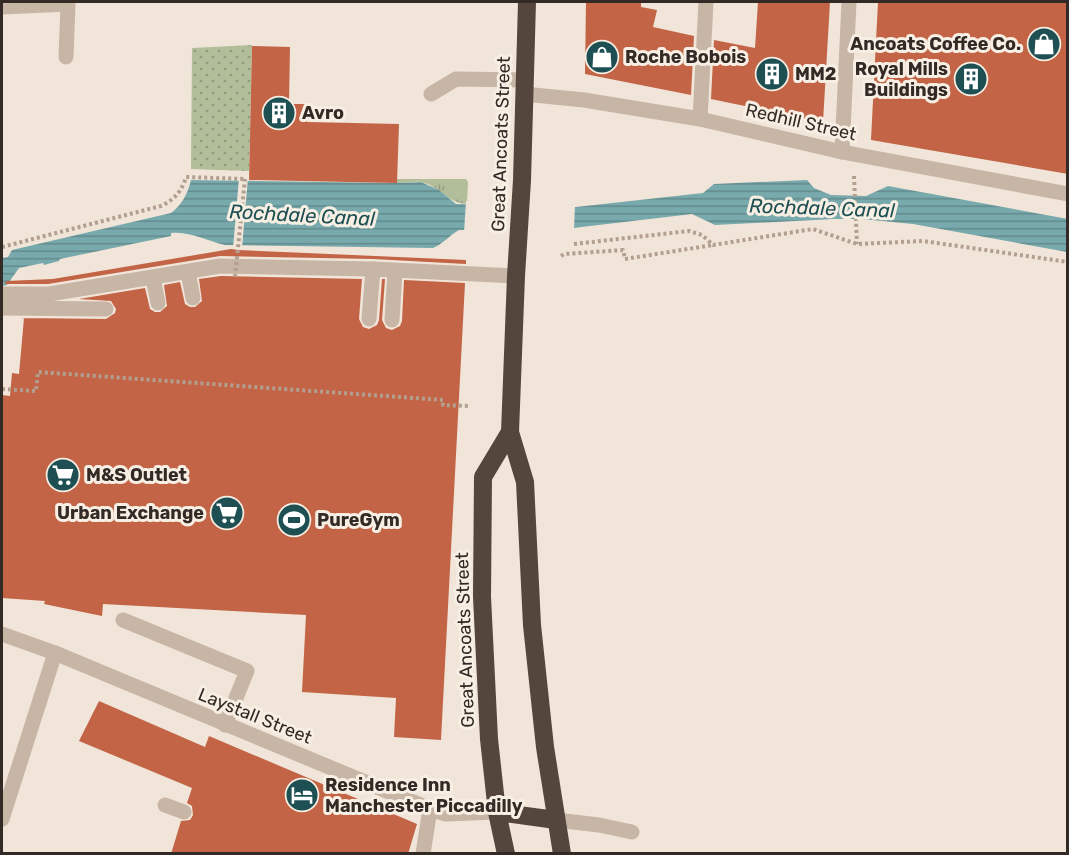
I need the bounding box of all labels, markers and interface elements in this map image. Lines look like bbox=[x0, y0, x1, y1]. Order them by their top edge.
shop icon: Ancoats Coffee Co. bbox=[1026, 26, 1062, 62]
place label: Ancoats Coffee Co. bbox=[850, 33, 1021, 55]
shop icon: Roche Bobois bbox=[584, 39, 620, 75]
place label: Roche Bobois bbox=[625, 46, 746, 68]
street label: Great Ancoats Street bbox=[487, 56, 515, 232]
building icon: MM2 bbox=[754, 56, 790, 92]
place label: Royal Mills Buildings bbox=[855, 58, 948, 101]
building icon: Royal Mills Buildings bbox=[953, 61, 989, 97]
place label: MM2 bbox=[795, 63, 837, 85]
building icon: Avro bbox=[261, 95, 297, 131]
street label: Redhill Street bbox=[743, 99, 859, 145]
place label: Avro bbox=[302, 102, 344, 124]
water label: Rochdale Canal bbox=[749, 193, 896, 223]
water label: Rochdale Canal bbox=[228, 199, 377, 231]
supermarket icon: M&S Outlet bbox=[45, 457, 81, 493]
place label: M&S Outlet bbox=[86, 464, 187, 486]
supermarket icon: Urban Exchange bbox=[209, 495, 245, 531]
place label: Urban Exchange bbox=[57, 502, 204, 524]
sports icon: PureGym bbox=[276, 502, 312, 538]
place label: PureGym bbox=[317, 509, 400, 531]
street label: Great Ancoats Street bbox=[451, 552, 479, 728]
street label: Laystall Street bbox=[195, 683, 315, 749]
place label: Residence Inn Manchester Piccadilly bbox=[325, 774, 523, 817]
hotel icon: Residence Inn Manchester Piccadilly bbox=[284, 777, 320, 813]

